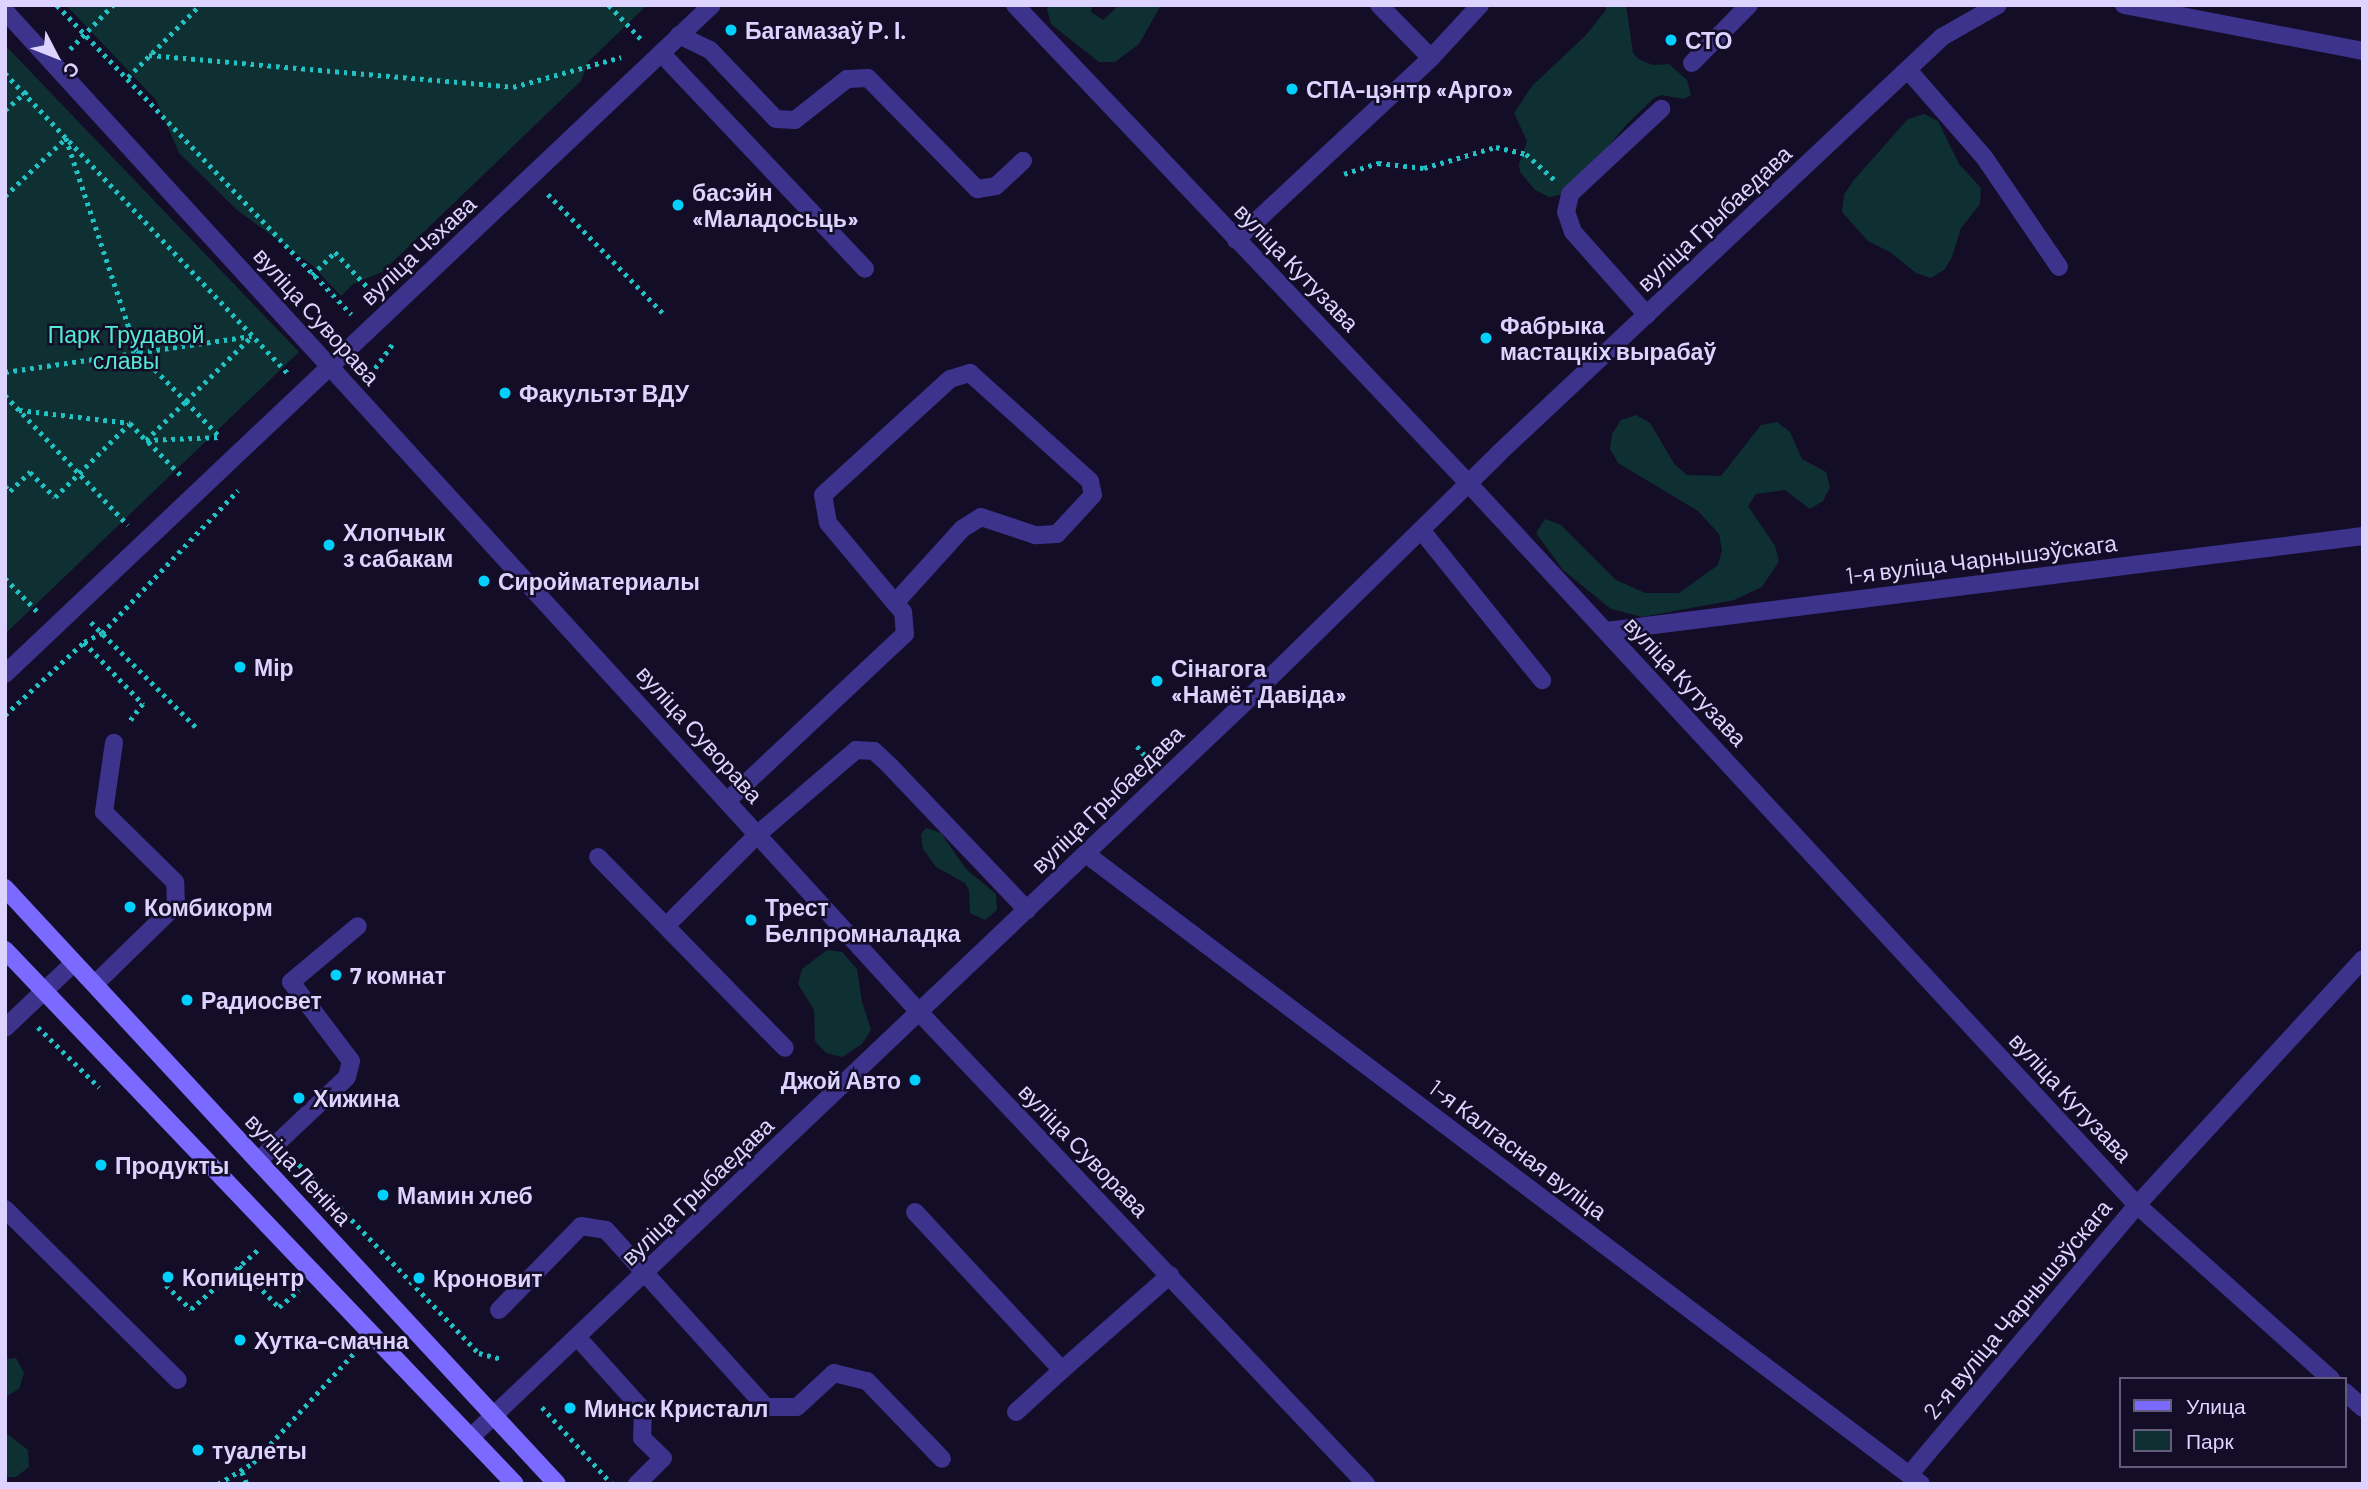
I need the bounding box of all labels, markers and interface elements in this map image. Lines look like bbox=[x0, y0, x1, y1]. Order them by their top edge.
place label: Багамазаў Р. І. bbox=[745, 16, 907, 44]
north arrow bbox=[21, 21, 91, 91]
marker: Багамазаў Р. І. bbox=[723, 22, 739, 38]
place label: СТО bbox=[1685, 26, 1732, 54]
marker: СТО bbox=[1663, 32, 1679, 48]
text: С bbox=[59, 58, 85, 83]
place label: СПА-цэнтр «Арго» bbox=[1306, 75, 1513, 103]
marker: СПА-цэнтр «Арго» bbox=[1284, 81, 1300, 97]
street label: вуліца Грыбаедава bbox=[1631, 139, 1797, 297]
place label: басэйн «Маладосьць» bbox=[692, 178, 859, 232]
street label: вуліца Чэхава bbox=[355, 190, 481, 310]
marker: басэйн «Маладосьць» bbox=[670, 197, 686, 213]
street label: вуліца Кутузава bbox=[1229, 197, 1365, 337]
street label: вуліца Суворава bbox=[248, 242, 386, 390]
place label: Фабрыка мастацкіх вырабаў bbox=[1500, 311, 1716, 365]
park label: Парк Трудавой славы bbox=[48, 320, 204, 374]
marker: Фабрыка мастацкіх вырабаў bbox=[1478, 330, 1494, 346]
place label: Факультэт ВДУ bbox=[519, 379, 689, 407]
marker: Факультэт ВДУ bbox=[497, 385, 513, 401]
place label: Хлопчык з сабакам bbox=[343, 518, 453, 572]
street label: 1-я вуліца Чарнышэўскага bbox=[1844, 529, 2118, 589]
marker: Хлопчык з сабакам bbox=[321, 537, 337, 553]
place label: Сиройматериалы bbox=[498, 567, 700, 595]
marker: Сиройматериалы bbox=[476, 573, 492, 589]
street label: вуліца Кутузава bbox=[1619, 610, 1753, 752]
place label: Мір bbox=[254, 653, 294, 681]
place label: Сінагога «Намёт Давіда» bbox=[1171, 654, 1347, 708]
marker: Мір bbox=[232, 659, 248, 675]
street label: вуліца Суворава bbox=[631, 660, 769, 808]
marker: Сінагога «Намёт Давіда» bbox=[1149, 673, 1165, 689]
street label: вуліца Грыбаедава bbox=[1025, 719, 1189, 879]
place label: Комбикорм bbox=[144, 893, 273, 921]
place label: Трест Белпромналадка bbox=[765, 893, 961, 947]
marker: Комбикорм bbox=[122, 899, 138, 915]
marker: Трест Белпромналадка bbox=[743, 912, 759, 928]
place label: 7 комнат bbox=[350, 961, 446, 989]
marker: 7 комнат bbox=[328, 967, 344, 983]
place label: Радиосвет bbox=[201, 986, 322, 1014]
marker: Радиосвет bbox=[179, 992, 195, 1008]
street label: вуліца Кутузава bbox=[2004, 1026, 2138, 1168]
place label: Джой Авто bbox=[781, 1066, 901, 1094]
marker: Джой Авто bbox=[907, 1072, 923, 1088]
street label: 1-я Калгасная вуліца bbox=[1424, 1073, 1612, 1225]
street label: вуліца Суворава bbox=[1013, 1077, 1155, 1223]
place label: Хижина bbox=[313, 1084, 400, 1112]
marker: Хижина bbox=[291, 1090, 307, 1106]
street label: вуліца Леніна bbox=[240, 1107, 358, 1231]
street label: вуліца Грыбаедава bbox=[615, 1111, 779, 1271]
place label: Продукты bbox=[115, 1151, 229, 1179]
marker: Продукты bbox=[93, 1157, 109, 1173]
place label: Мамин хлеб bbox=[397, 1181, 533, 1209]
marker: Мамин хлеб bbox=[375, 1187, 391, 1203]
street label: 2-я вуліца Чарнышэўскага bbox=[1917, 1194, 2117, 1424]
place label: Копицентр bbox=[182, 1263, 304, 1291]
place label: Кроновит bbox=[433, 1264, 543, 1292]
marker: Копицентр bbox=[160, 1269, 176, 1285]
marker: Кроновит bbox=[411, 1270, 427, 1286]
place label: Хутка-смачна bbox=[254, 1326, 409, 1354]
marker: Хутка-смачна bbox=[232, 1332, 248, 1348]
legend bbox=[2120, 1377, 2347, 1468]
text: Улица bbox=[2186, 1393, 2246, 1418]
place label: Минск Кристалл bbox=[584, 1394, 768, 1422]
marker: Минск Кристалл bbox=[562, 1400, 578, 1416]
text: Парк bbox=[2186, 1428, 2234, 1453]
place label: туалеты bbox=[212, 1436, 307, 1464]
marker: туалеты bbox=[190, 1442, 206, 1458]

